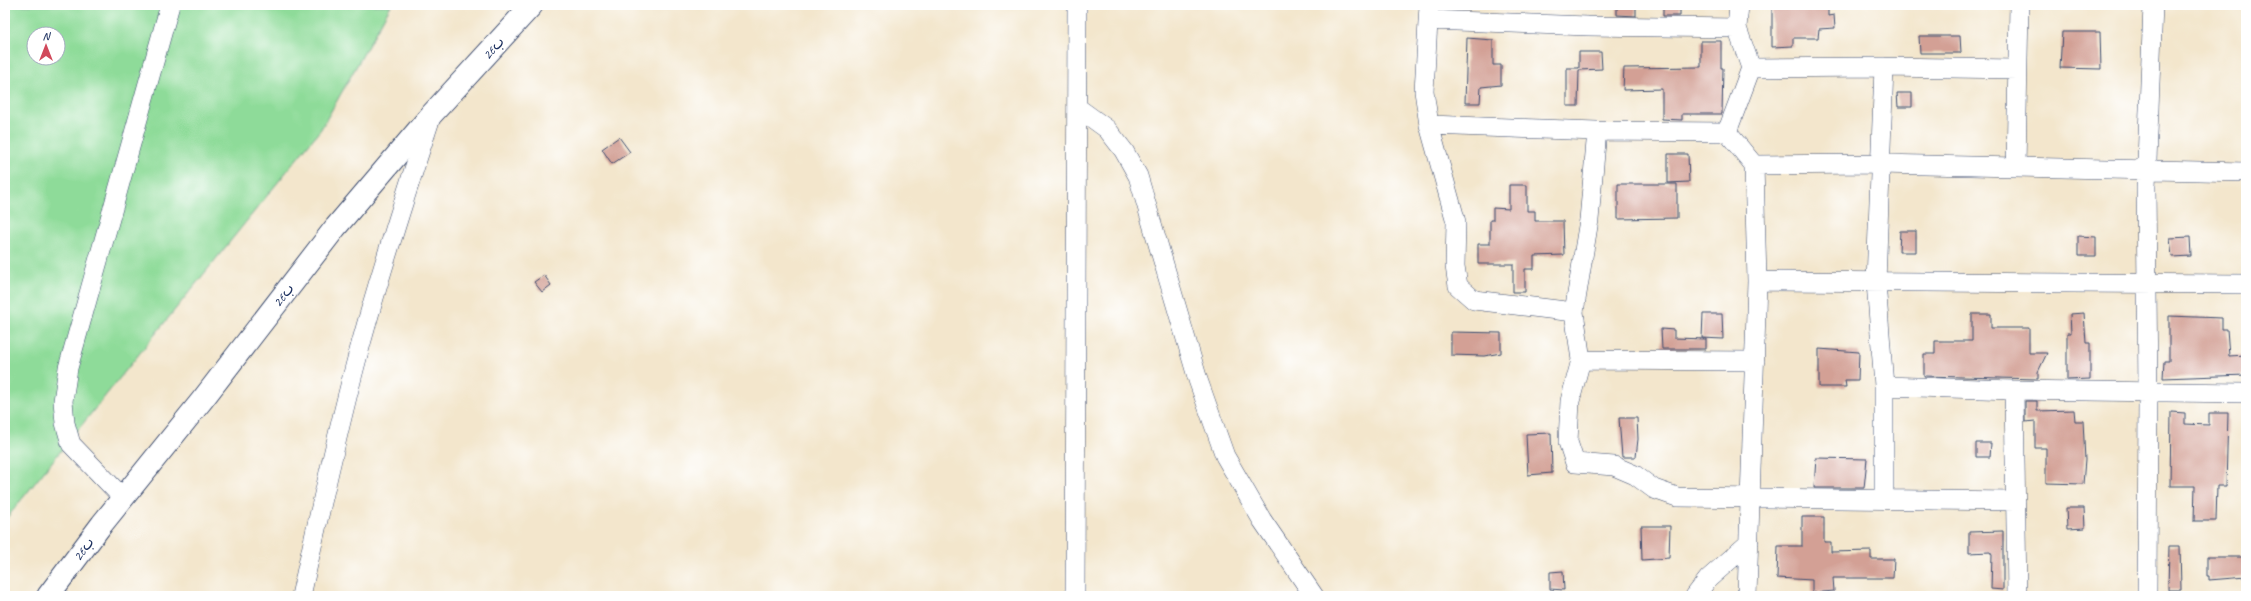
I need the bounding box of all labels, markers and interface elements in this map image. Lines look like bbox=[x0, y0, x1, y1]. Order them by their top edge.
north arrow bbox=[26, 26, 66, 66]
text: N bbox=[43, 29, 52, 43]
street label: 26ب bbox=[479, 33, 508, 63]
street label: 26ب bbox=[269, 280, 298, 310]
street label: 26ب bbox=[69, 534, 98, 564]

